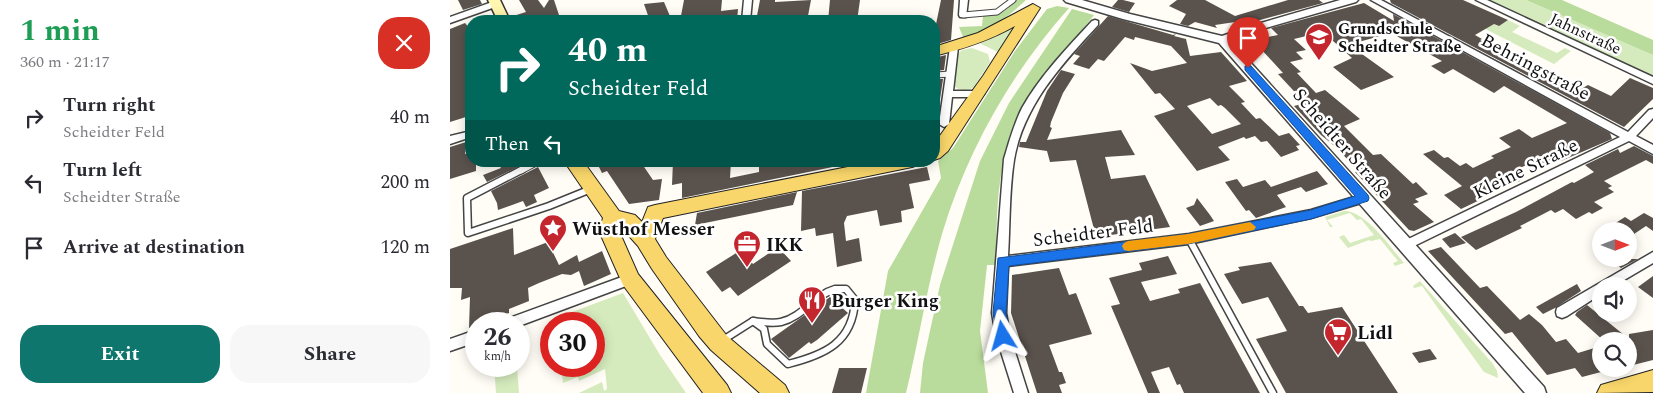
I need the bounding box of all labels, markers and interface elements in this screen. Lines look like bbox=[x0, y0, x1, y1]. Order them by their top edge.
street label: Jahnstraße bbox=[1546, 7, 1625, 61]
text: 1 min bbox=[20, 8, 100, 54]
button: close bbox=[378, 17, 430, 69]
pin bbox=[1227, 17, 1269, 68]
place label: Grundschule Scheidter Straße bbox=[1338, 17, 1462, 59]
school or university icon: Grundschule Scheidter Straße bbox=[1304, 22, 1334, 61]
text: 40 m bbox=[568, 24, 648, 77]
icon: arrive bbox=[1234, 24, 1262, 52]
street label: Behringstraße bbox=[1475, 26, 1595, 108]
icon: right bbox=[485, 35, 550, 100]
text: 360 m · 21:17 bbox=[20, 50, 110, 74]
text: Scheidter Feld bbox=[568, 72, 708, 105]
street label: Scheidter Straße bbox=[1285, 82, 1399, 206]
text: Turn right bbox=[63, 91, 156, 120]
text: 40 m bbox=[390, 103, 430, 132]
icon: right bbox=[20, 104, 48, 132]
text: Scheidter Feld bbox=[63, 120, 165, 144]
text: Then bbox=[485, 130, 529, 159]
icon: left bbox=[539, 130, 567, 158]
street label: Kleine Straße bbox=[1468, 131, 1583, 207]
text: Turn left bbox=[63, 156, 142, 185]
text: 200 m bbox=[380, 168, 430, 197]
icon: left bbox=[20, 169, 48, 197]
text: Scheidter Straße bbox=[63, 185, 180, 209]
street label: Scheidter Feld bbox=[1031, 212, 1155, 255]
place icon: Wüsthof Messer bbox=[538, 213, 568, 252]
place label: Wüsthof Messer bbox=[572, 215, 715, 244]
north arrow bbox=[1592, 222, 1638, 268]
map controls bbox=[1592, 222, 1637, 377]
office icon: IKK bbox=[732, 229, 762, 268]
place label: IKK bbox=[766, 231, 804, 260]
text: Arrive at destination bbox=[63, 233, 245, 262]
text: 120 m bbox=[380, 233, 430, 262]
icon: arrive bbox=[20, 234, 48, 262]
button: sound bbox=[1592, 277, 1637, 322]
restaurant icon: Burger King bbox=[797, 285, 827, 324]
place label: Burger King bbox=[831, 287, 939, 316]
position arrow bbox=[976, 309, 1028, 361]
speed limit sign: 30 bbox=[540, 312, 605, 377]
supermarket icon: Lidl bbox=[1323, 317, 1353, 356]
text: 26 bbox=[483, 319, 512, 357]
place label: Lidl bbox=[1357, 319, 1393, 348]
button: Exit bbox=[20, 325, 220, 383]
button: Share bbox=[230, 325, 430, 383]
button: search bbox=[1592, 332, 1637, 377]
text: km/h bbox=[484, 347, 511, 366]

